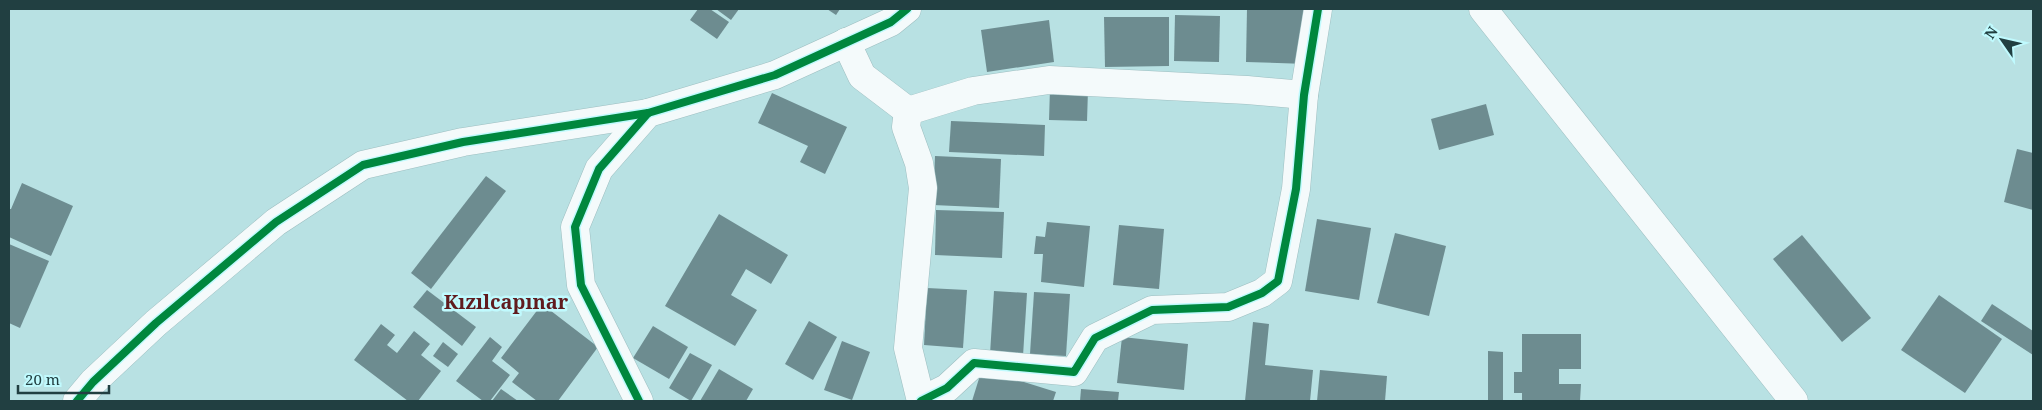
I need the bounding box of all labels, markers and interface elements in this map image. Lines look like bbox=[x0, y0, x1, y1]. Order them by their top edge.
north arrow bbox=[1977, 15, 2027, 65]
text: N bbox=[1980, 23, 2002, 42]
district label: Kızılcapınar bbox=[444, 288, 569, 315]
scale bar bbox=[18, 362, 109, 394]
text: 20 m bbox=[25, 369, 60, 389]

